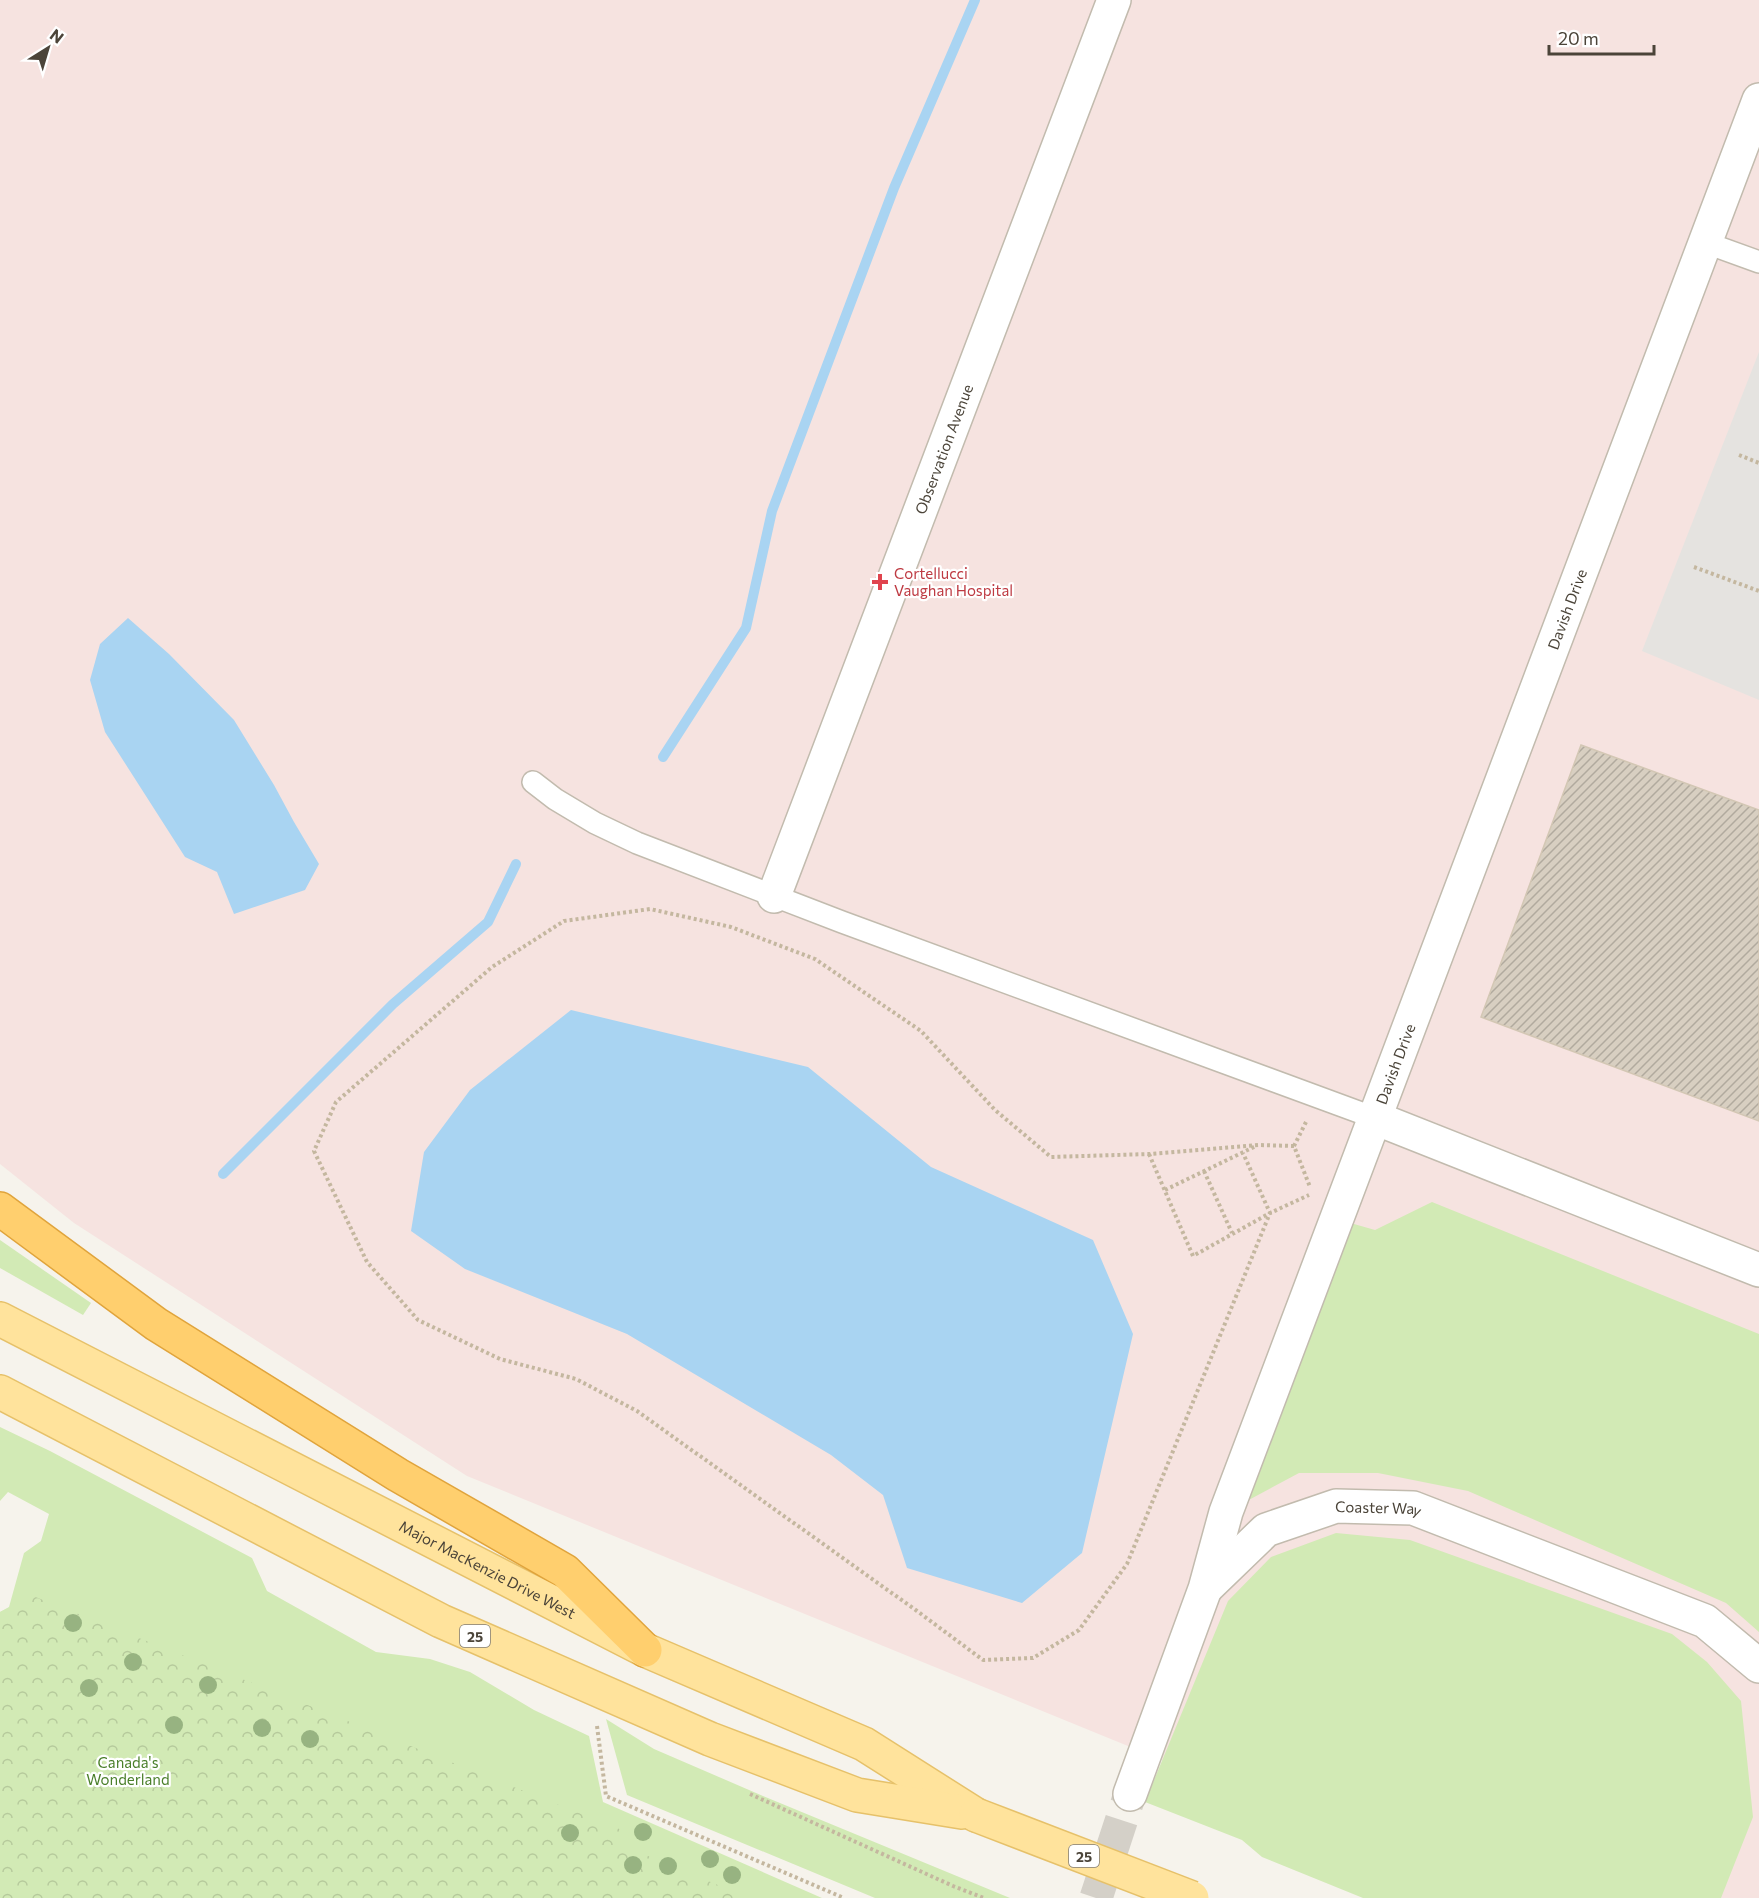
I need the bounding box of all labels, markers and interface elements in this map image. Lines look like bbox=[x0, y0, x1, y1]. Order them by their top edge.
north arrow bbox=[18, 18, 78, 78]
scale bar bbox=[1549, 18, 1654, 56]
text: N bbox=[47, 24, 68, 47]
text: 20 m bbox=[1558, 27, 1599, 49]
street label: Observation Avenue bbox=[911, 381, 976, 517]
place label: Cortellucci Vaughan Hospital bbox=[894, 564, 1013, 599]
street label: Davish Drive bbox=[1543, 566, 1590, 652]
marker: Cortellucci Vaughan Hospital bbox=[871, 573, 889, 591]
street label: Davish Drive bbox=[1372, 1021, 1419, 1107]
street label: Coaster Way bbox=[1335, 1497, 1425, 1520]
street label: Major MacKenzie Drive West bbox=[396, 1517, 579, 1622]
road number: 25 bbox=[460, 1625, 490, 1647]
park label: Canada's Wonderland bbox=[86, 1753, 170, 1788]
road number: 25 bbox=[1069, 1845, 1099, 1867]

